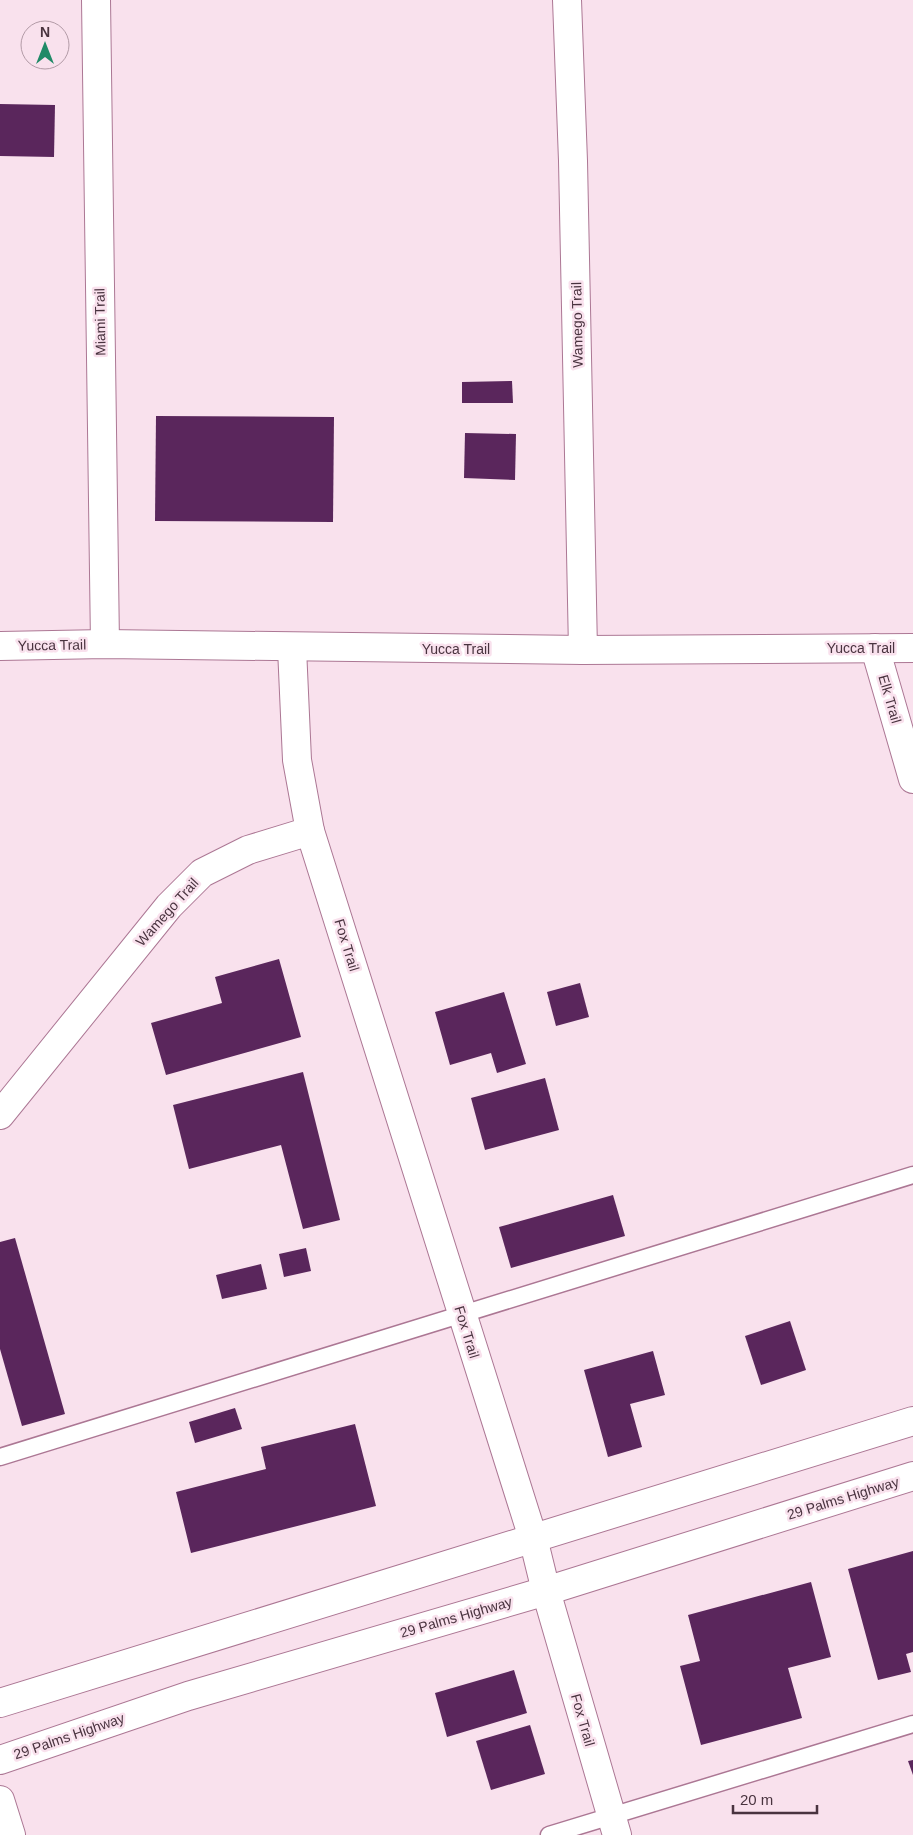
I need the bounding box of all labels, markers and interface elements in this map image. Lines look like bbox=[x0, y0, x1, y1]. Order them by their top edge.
north arrow bbox=[20, 20, 70, 70]
text: N bbox=[40, 24, 50, 40]
street label: Wamego Trail bbox=[568, 282, 586, 368]
street label: Miami Trail bbox=[91, 288, 109, 356]
street label: Yucca Trail bbox=[18, 636, 86, 654]
street label: Yucca Trail bbox=[827, 640, 895, 656]
street label: Yucca Trail bbox=[422, 641, 490, 657]
street label: Elk Trail bbox=[875, 673, 905, 725]
street label: Wamego Trail bbox=[132, 875, 202, 949]
street label: Fox Trail bbox=[332, 917, 362, 973]
street label: Fox Trail bbox=[452, 1304, 482, 1360]
street label: 29 Palms Highway bbox=[785, 1473, 901, 1523]
street label: 29 Palms Highway bbox=[398, 1593, 514, 1641]
street label: Fox Trail bbox=[568, 1692, 598, 1748]
street label: 29 Palms Highway bbox=[12, 1710, 126, 1762]
scale bar bbox=[733, 1782, 817, 1814]
text: 20 m bbox=[740, 1791, 773, 1808]

